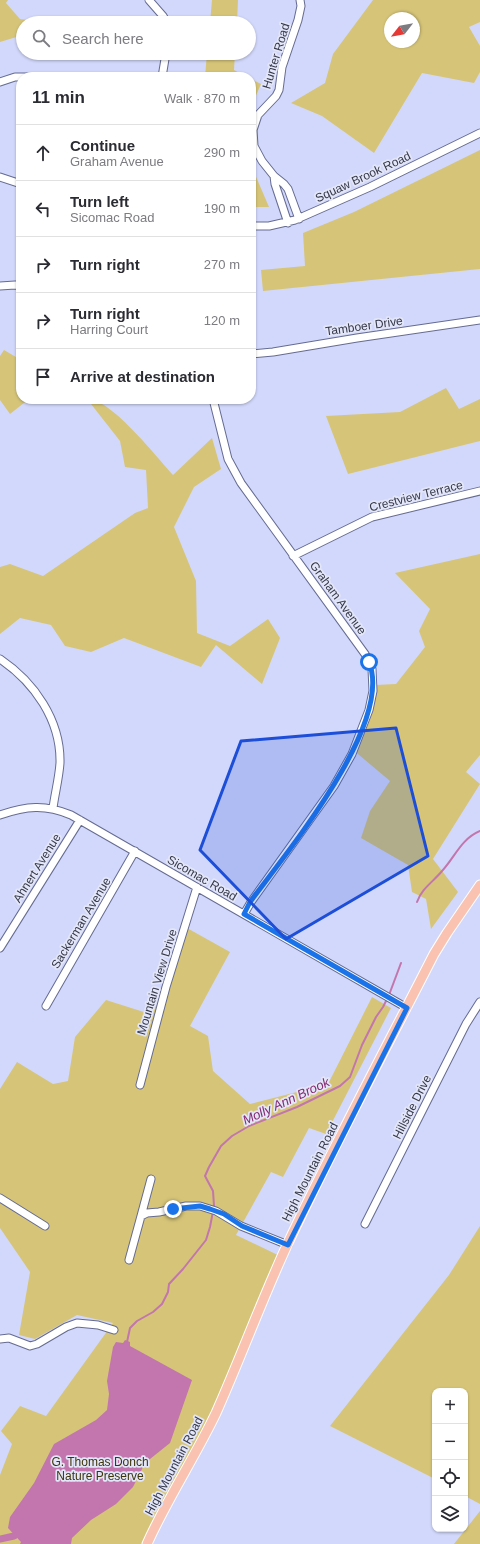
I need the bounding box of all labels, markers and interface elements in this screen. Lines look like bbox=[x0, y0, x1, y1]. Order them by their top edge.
north arrow bbox=[384, 12, 420, 48]
search box bbox=[16, 16, 256, 60]
street label: Hunter Road bbox=[259, 21, 293, 91]
icon: search bbox=[30, 27, 52, 49]
text: Search here bbox=[62, 30, 144, 47]
text: 11 min bbox=[32, 88, 85, 107]
text: Walk · 870 m bbox=[164, 91, 240, 106]
text: Continue bbox=[70, 137, 135, 154]
icon: ahead bbox=[32, 142, 54, 164]
text: 290 m bbox=[204, 145, 240, 160]
street label: Squaw Brook Road bbox=[313, 149, 413, 205]
text: Graham Avenue bbox=[70, 154, 164, 169]
text: Turn left bbox=[70, 193, 129, 210]
icon: left bbox=[32, 198, 54, 220]
text: 190 m bbox=[204, 201, 240, 216]
text: Sicomac Road bbox=[70, 210, 155, 225]
icon: right bbox=[32, 254, 54, 276]
text: Turn right bbox=[70, 256, 140, 273]
text: 270 m bbox=[204, 257, 240, 272]
text: Turn right bbox=[70, 305, 140, 322]
icon: right bbox=[32, 310, 54, 332]
text: 120 m bbox=[204, 313, 240, 328]
street label: Tamboer Drive bbox=[324, 314, 404, 338]
text: Harring Court bbox=[70, 322, 148, 337]
icon: arrive bbox=[32, 366, 54, 388]
text: Arrive at destination bbox=[70, 368, 215, 385]
street label: Crestview Terrace bbox=[368, 478, 464, 514]
street label: Graham Avenue bbox=[307, 559, 369, 637]
route start bbox=[360, 653, 378, 671]
street label: Ahnert Avenue bbox=[10, 831, 64, 905]
street label: Sicomac Road bbox=[165, 852, 239, 904]
street label: Sackerman Avenue bbox=[48, 875, 114, 971]
street label: Mountain View Drive bbox=[134, 927, 180, 1037]
street label: Hillside Drive bbox=[390, 1072, 434, 1141]
water label: Molly Ann Brook bbox=[240, 1074, 333, 1128]
street label: High Mountain Road bbox=[279, 1120, 341, 1224]
route end bbox=[164, 1200, 182, 1218]
map controls bbox=[432, 1388, 468, 1532]
button: + bbox=[432, 1388, 468, 1424]
street label: High Mountain Road bbox=[142, 1414, 206, 1518]
button: − bbox=[432, 1424, 468, 1460]
park label: G. Thomas Donch Nature Preserve bbox=[51, 1455, 149, 1483]
button: locate bbox=[432, 1460, 468, 1496]
button: layers bbox=[432, 1496, 468, 1532]

